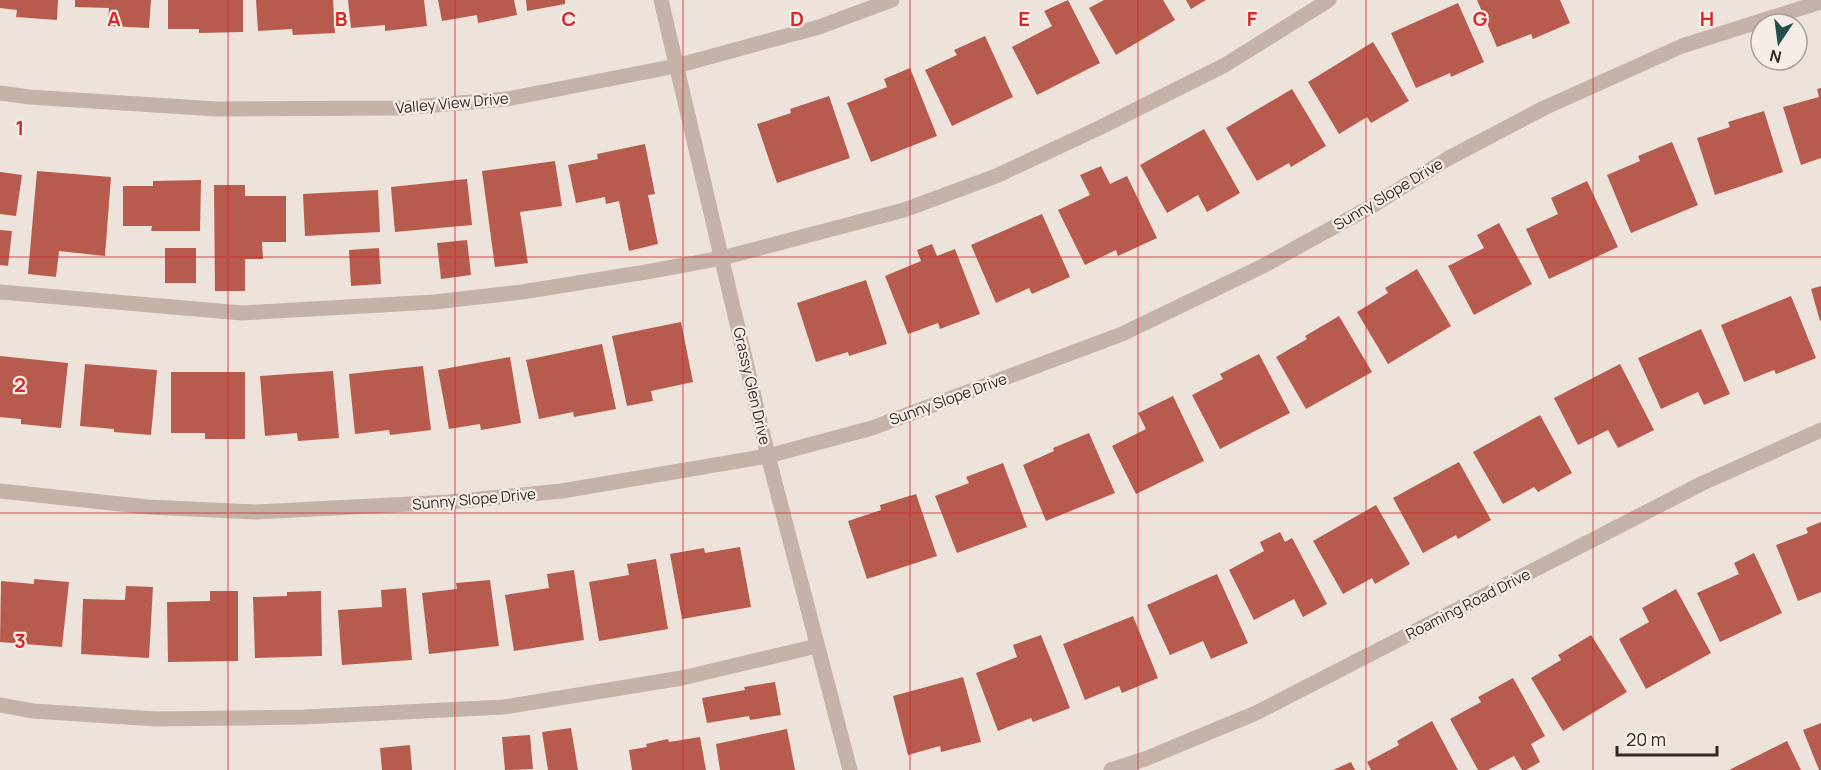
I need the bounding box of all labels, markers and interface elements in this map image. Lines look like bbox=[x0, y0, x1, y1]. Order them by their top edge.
text: A bbox=[107, 5, 121, 32]
text: B bbox=[335, 5, 348, 32]
text: C bbox=[562, 5, 576, 32]
text: D bbox=[790, 5, 804, 32]
text: E bbox=[1018, 5, 1030, 32]
text: F bbox=[1247, 5, 1258, 32]
text: G bbox=[1473, 5, 1488, 32]
text: H bbox=[1700, 5, 1714, 32]
north arrow bbox=[1749, 12, 1809, 72]
text: N bbox=[1768, 45, 1784, 69]
street label: Valley View Drive bbox=[395, 88, 510, 118]
text: 1 bbox=[16, 114, 24, 141]
street label: Sunny Slope Drive bbox=[1329, 153, 1447, 235]
street label: Grassy Glen Drive bbox=[728, 325, 776, 447]
street label: Sunny Slope Drive bbox=[886, 368, 1010, 430]
text: 2 bbox=[14, 371, 26, 398]
street label: Sunny Slope Drive bbox=[411, 483, 537, 515]
street label: Roaming Road Drive bbox=[1402, 563, 1534, 645]
text: 3 bbox=[14, 627, 26, 654]
scale bar bbox=[1617, 719, 1718, 757]
text: 20 m bbox=[1626, 727, 1666, 751]

